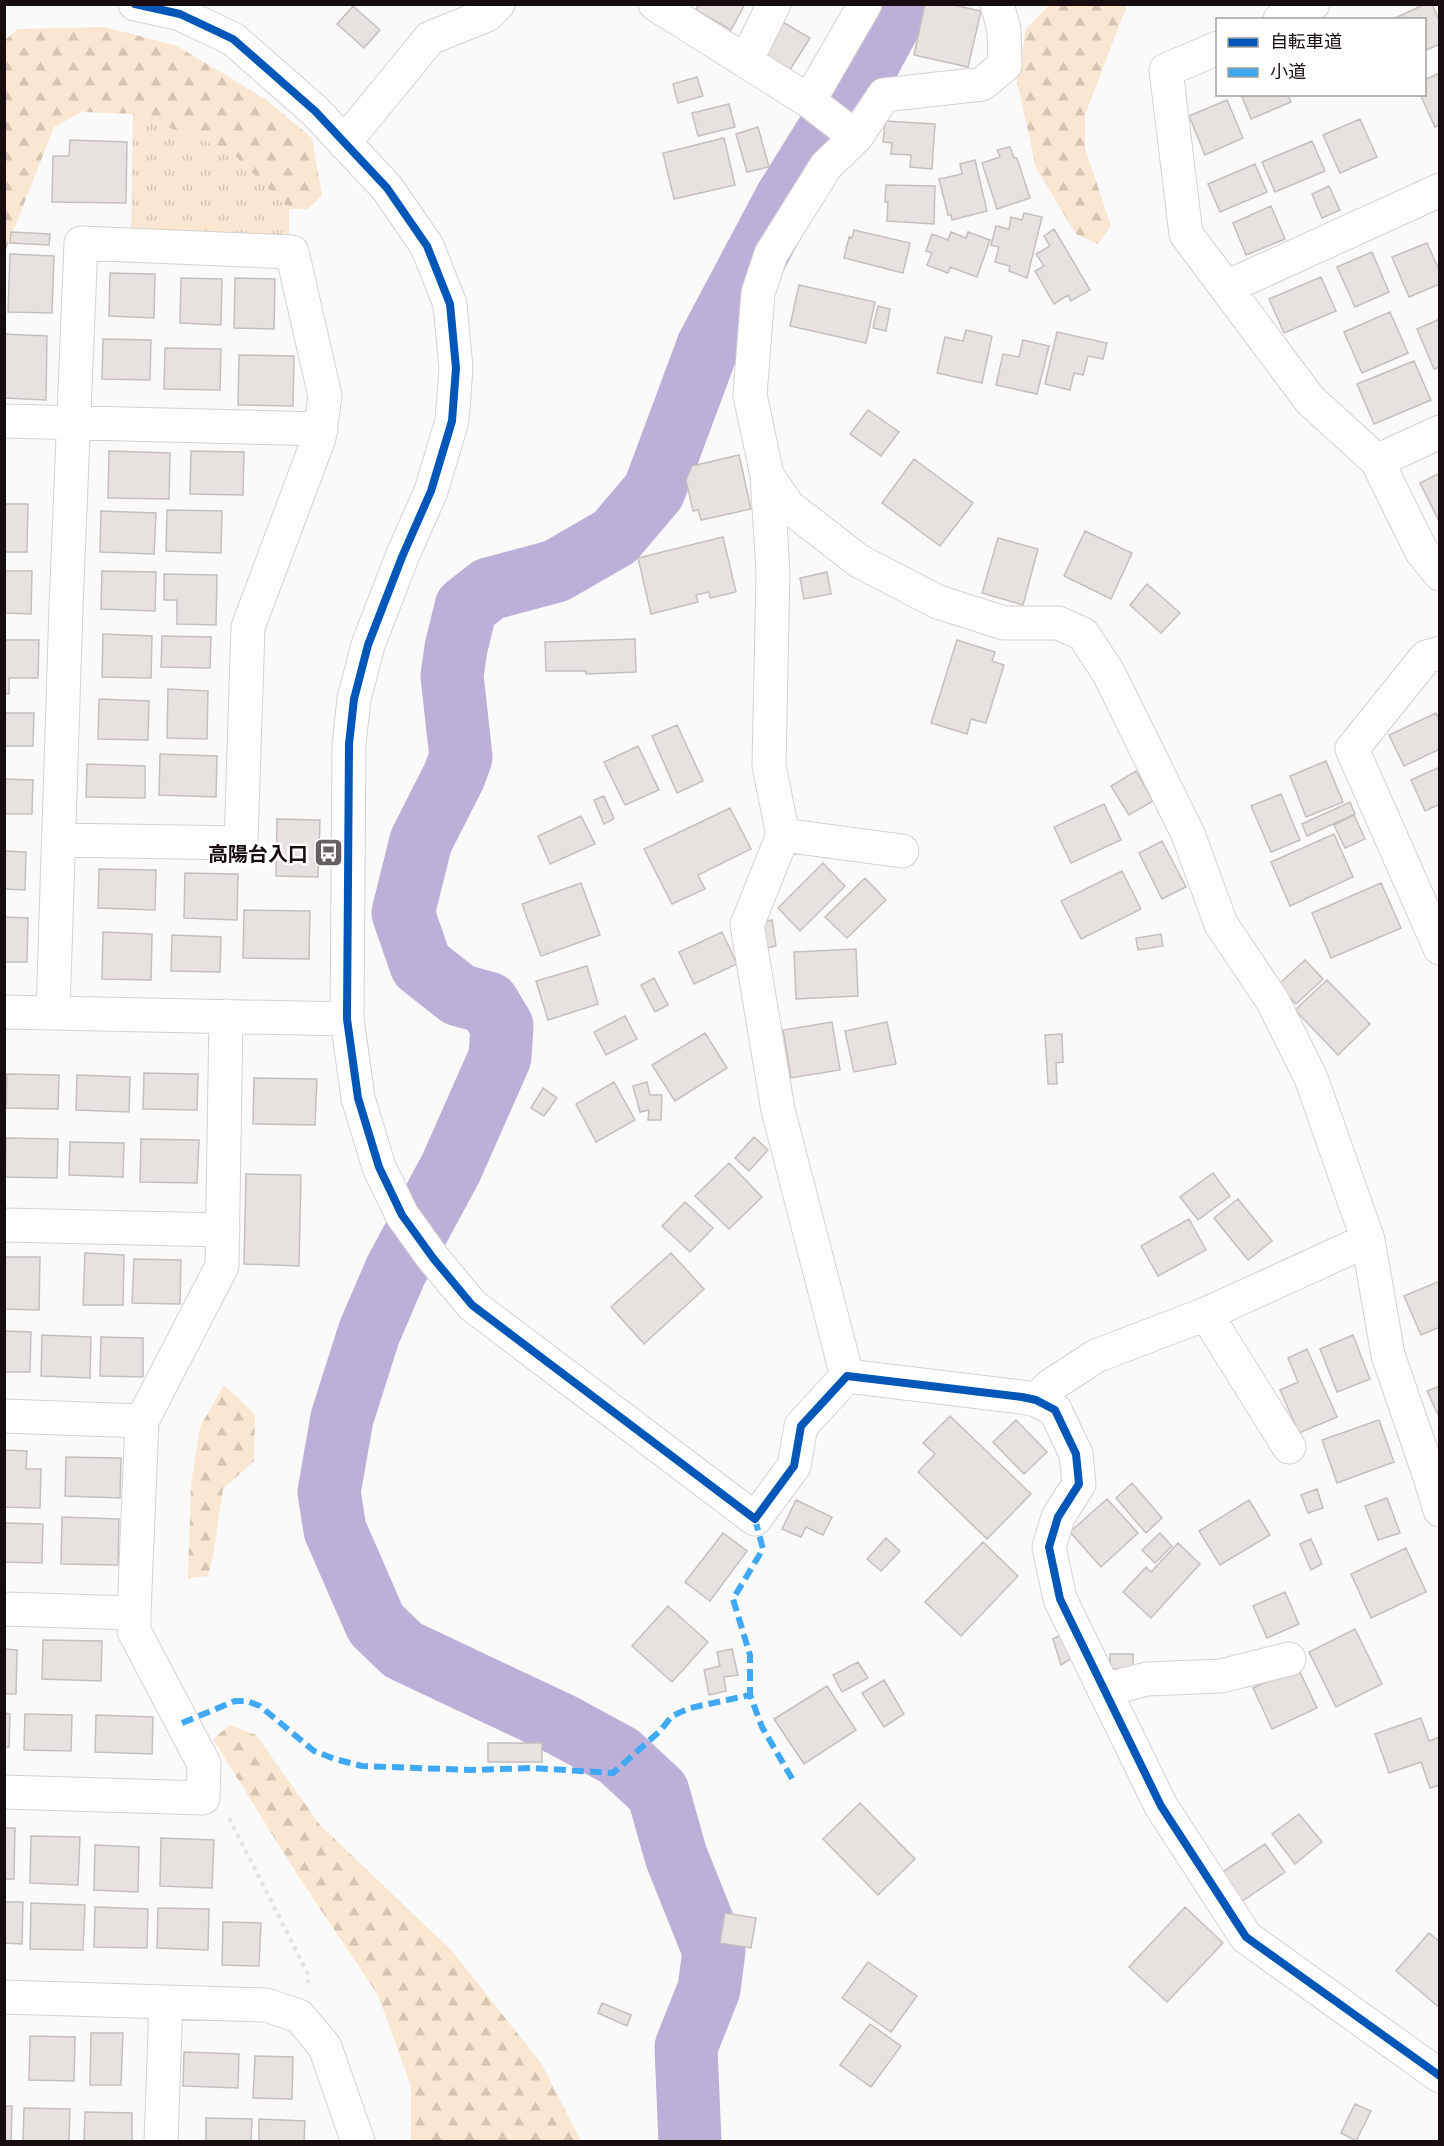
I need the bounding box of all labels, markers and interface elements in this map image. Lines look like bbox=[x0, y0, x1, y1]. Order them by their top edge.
legend bbox=[1216, 18, 1426, 96]
text: 自転車道 bbox=[1270, 29, 1342, 53]
text: 小道 bbox=[1270, 59, 1306, 83]
bus stop icon: 高陽台入口 bbox=[313, 837, 345, 869]
place label: 高陽台入口 bbox=[208, 840, 308, 867]

